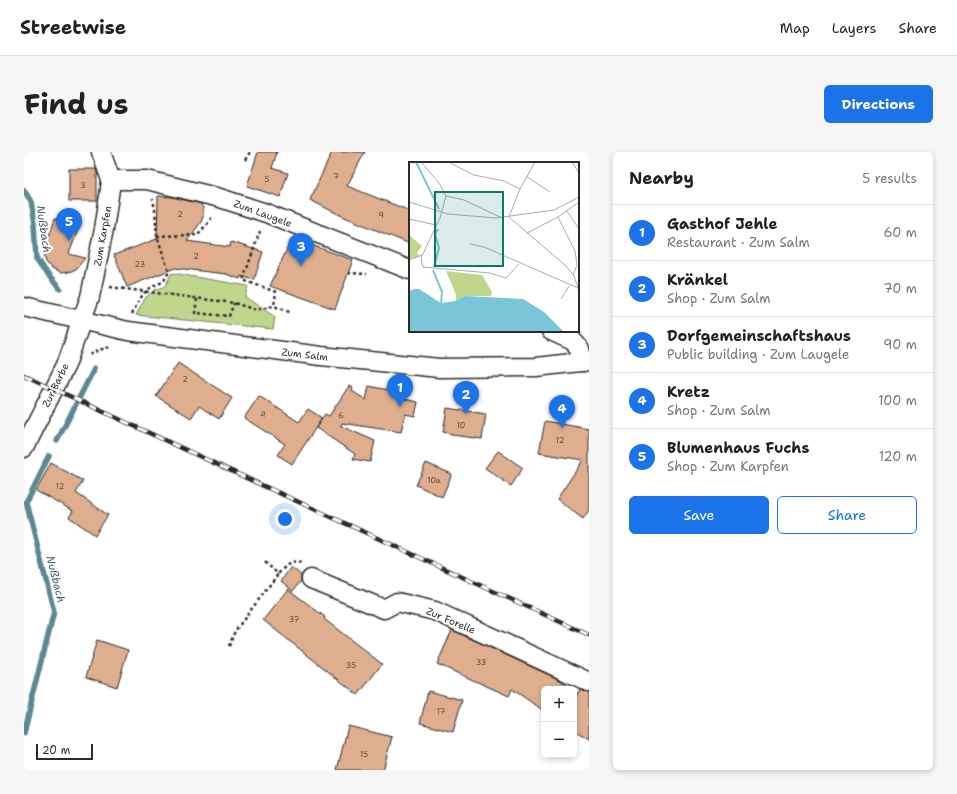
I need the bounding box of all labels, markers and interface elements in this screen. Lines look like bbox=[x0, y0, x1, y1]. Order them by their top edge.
text: Streetwise bbox=[20, 15, 126, 40]
text: Map bbox=[780, 19, 810, 37]
text: Layers bbox=[832, 19, 876, 37]
text: Share bbox=[898, 19, 937, 37]
text: Find us bbox=[24, 85, 129, 123]
button: Directions bbox=[824, 85, 933, 123]
inset map bbox=[409, 162, 579, 332]
text: Nearby bbox=[629, 167, 694, 189]
text: 5 results bbox=[862, 170, 917, 187]
house number: 7 bbox=[333, 171, 339, 182]
house number: 5 bbox=[265, 174, 270, 185]
house number: 3 bbox=[80, 180, 86, 191]
street label: Zum Laugele bbox=[232, 197, 294, 230]
water label: Nußbach bbox=[33, 204, 54, 254]
street label: Zum Karpfen bbox=[91, 205, 114, 267]
pin: 5 bbox=[56, 208, 82, 241]
house number: 2 bbox=[177, 209, 183, 220]
house number: 9 bbox=[378, 210, 384, 221]
text: Gasthof Jehle bbox=[667, 214, 777, 234]
text: 1 bbox=[639, 224, 645, 241]
text: 60 m bbox=[884, 224, 917, 241]
pin: 3 bbox=[288, 233, 314, 266]
text: Restaurant · Zum Salm bbox=[667, 234, 810, 251]
house number: 2 bbox=[193, 251, 199, 262]
house number: 23 bbox=[135, 259, 145, 270]
text: Kränkel bbox=[667, 270, 728, 290]
text: 2 bbox=[637, 280, 647, 297]
text: 70 m bbox=[883, 280, 917, 297]
text: Shop · Zum Salm bbox=[667, 290, 770, 307]
text: Dorfgemeinschaftshaus bbox=[667, 326, 851, 346]
text: 3 bbox=[637, 336, 647, 353]
text: 90 m bbox=[883, 336, 917, 353]
street label: Zum Salm bbox=[281, 345, 329, 364]
text: Public building · Zum Laugele bbox=[667, 346, 849, 363]
street label: Zur Barbe bbox=[39, 361, 72, 409]
house number: 2 bbox=[182, 374, 188, 385]
pin: 1 bbox=[387, 374, 413, 407]
pin: 2 bbox=[453, 381, 479, 414]
text: Kretz bbox=[667, 382, 710, 402]
text: 4 bbox=[637, 392, 647, 409]
text: 100 m bbox=[878, 392, 917, 409]
pin: 4 bbox=[549, 395, 575, 428]
text: Shop · Zum Salm bbox=[667, 402, 770, 419]
house number: 4 bbox=[260, 409, 266, 420]
house number: 6 bbox=[338, 410, 344, 421]
house number: 10 bbox=[457, 420, 465, 431]
house number: 12 bbox=[556, 435, 565, 446]
text: Blumenhaus Fuchs bbox=[667, 438, 809, 458]
text: 5 bbox=[638, 448, 646, 465]
text: 120 m bbox=[879, 448, 917, 465]
text: Shop · Zum Karpfen bbox=[667, 458, 789, 475]
house number: 10a bbox=[427, 475, 441, 486]
house number: 12 bbox=[56, 481, 65, 492]
button: Save bbox=[629, 496, 769, 534]
button: Share bbox=[777, 496, 917, 534]
your location bbox=[275, 509, 295, 529]
water label: Nußbach bbox=[42, 554, 69, 604]
street label: Zur Forelle bbox=[424, 604, 478, 637]
house number: 37 bbox=[289, 614, 300, 625]
house number: 33 bbox=[476, 657, 486, 668]
house number: 35 bbox=[346, 660, 356, 671]
map controls bbox=[541, 686, 577, 758]
button: + bbox=[541, 686, 577, 722]
house number: 17 bbox=[437, 706, 446, 717]
button: − bbox=[541, 722, 577, 758]
scale bar bbox=[36, 742, 93, 761]
text: 20 m bbox=[42, 743, 70, 758]
house number: 15 bbox=[360, 749, 368, 760]

